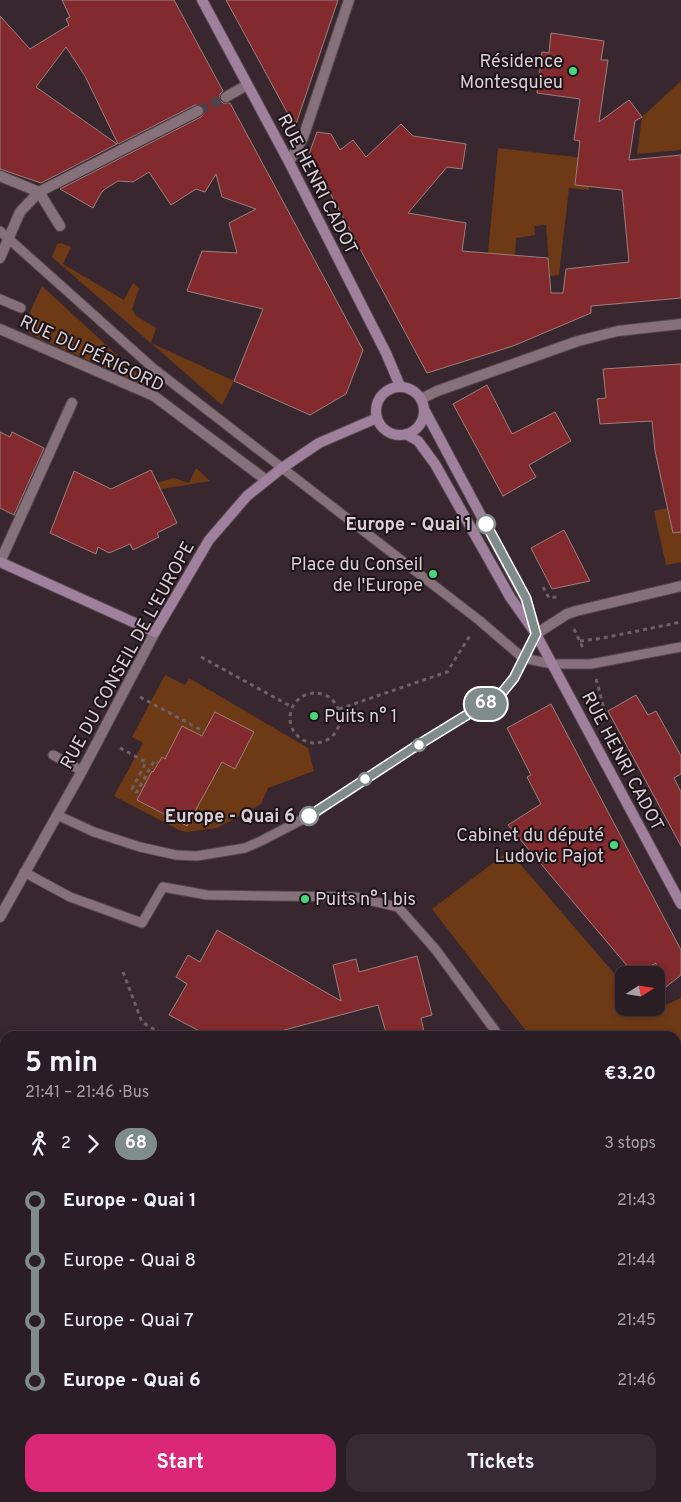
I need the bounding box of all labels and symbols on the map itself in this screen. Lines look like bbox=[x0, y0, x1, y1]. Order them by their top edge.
place label: Résidence Montesquieu bbox=[460, 51, 563, 95]
marker: Résidence Montesquieu bbox=[567, 65, 579, 77]
street label: RUE HENRI CADOT bbox=[271, 111, 362, 259]
street label: RUE DU PÉRIGORD bbox=[15, 309, 168, 398]
place label: Europe - Quai 1 bbox=[346, 514, 472, 537]
marker: Europe - Quai 1 bbox=[476, 514, 496, 534]
street label: RUE DU CONSEIL DE L'EUROPE bbox=[56, 538, 201, 774]
place label: Place du Conseil de l'Europe bbox=[291, 554, 423, 598]
marker: Place du Conseil de l'Europe bbox=[427, 568, 439, 580]
line badge: 68 bbox=[464, 688, 508, 720]
street label: RUE HENRI CADOT bbox=[575, 688, 668, 835]
place label: Puits n° 1 bbox=[324, 706, 398, 729]
marker: Puits n° 1 bbox=[308, 710, 320, 722]
unlabelled marker bbox=[412, 738, 426, 752]
unlabelled marker bbox=[358, 772, 372, 786]
place label: Europe - Quai 6 bbox=[165, 806, 295, 829]
marker: Europe - Quai 6 bbox=[299, 806, 319, 826]
place label: Cabinet du député Ludovic Pajot bbox=[456, 825, 604, 869]
marker: Cabinet du député Ludovic Pajot bbox=[608, 839, 620, 851]
place label: Puits n° 1 bis bbox=[315, 889, 416, 912]
marker: Puits n° 1 bis bbox=[299, 893, 311, 905]
north arrow bbox=[615, 966, 665, 1016]

